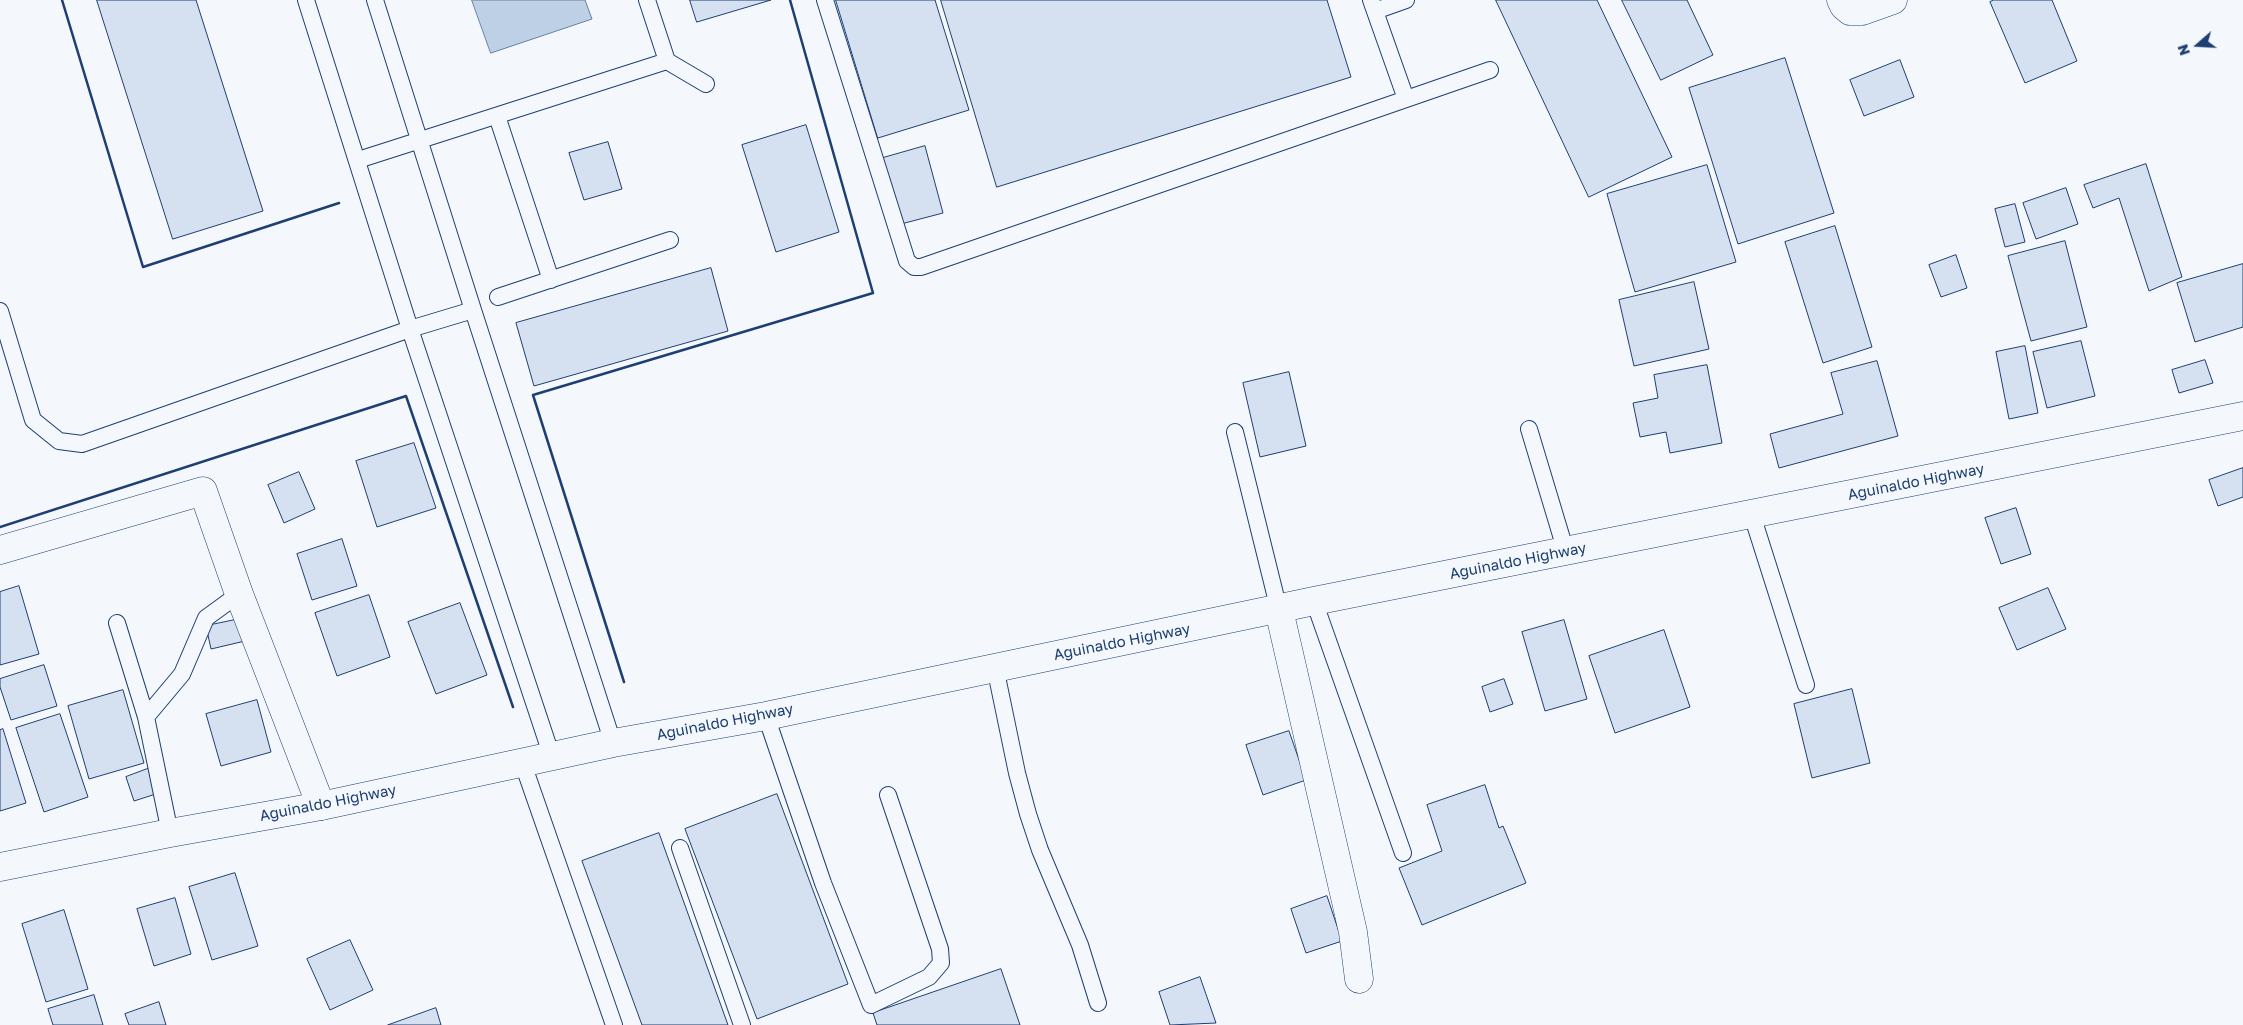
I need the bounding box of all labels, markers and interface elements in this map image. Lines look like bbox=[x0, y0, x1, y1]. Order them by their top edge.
north arrow bbox=[2173, 20, 2223, 70]
text: N bbox=[2174, 42, 2193, 58]
street label: Aguinaldo Highway bbox=[1846, 460, 1986, 504]
street label: Aguinaldo Highway bbox=[1448, 539, 1588, 583]
street label: Aguinaldo Highway bbox=[1052, 620, 1192, 664]
street label: Aguinaldo Highway bbox=[655, 700, 795, 744]
street label: Aguinaldo Highway bbox=[258, 781, 398, 825]

